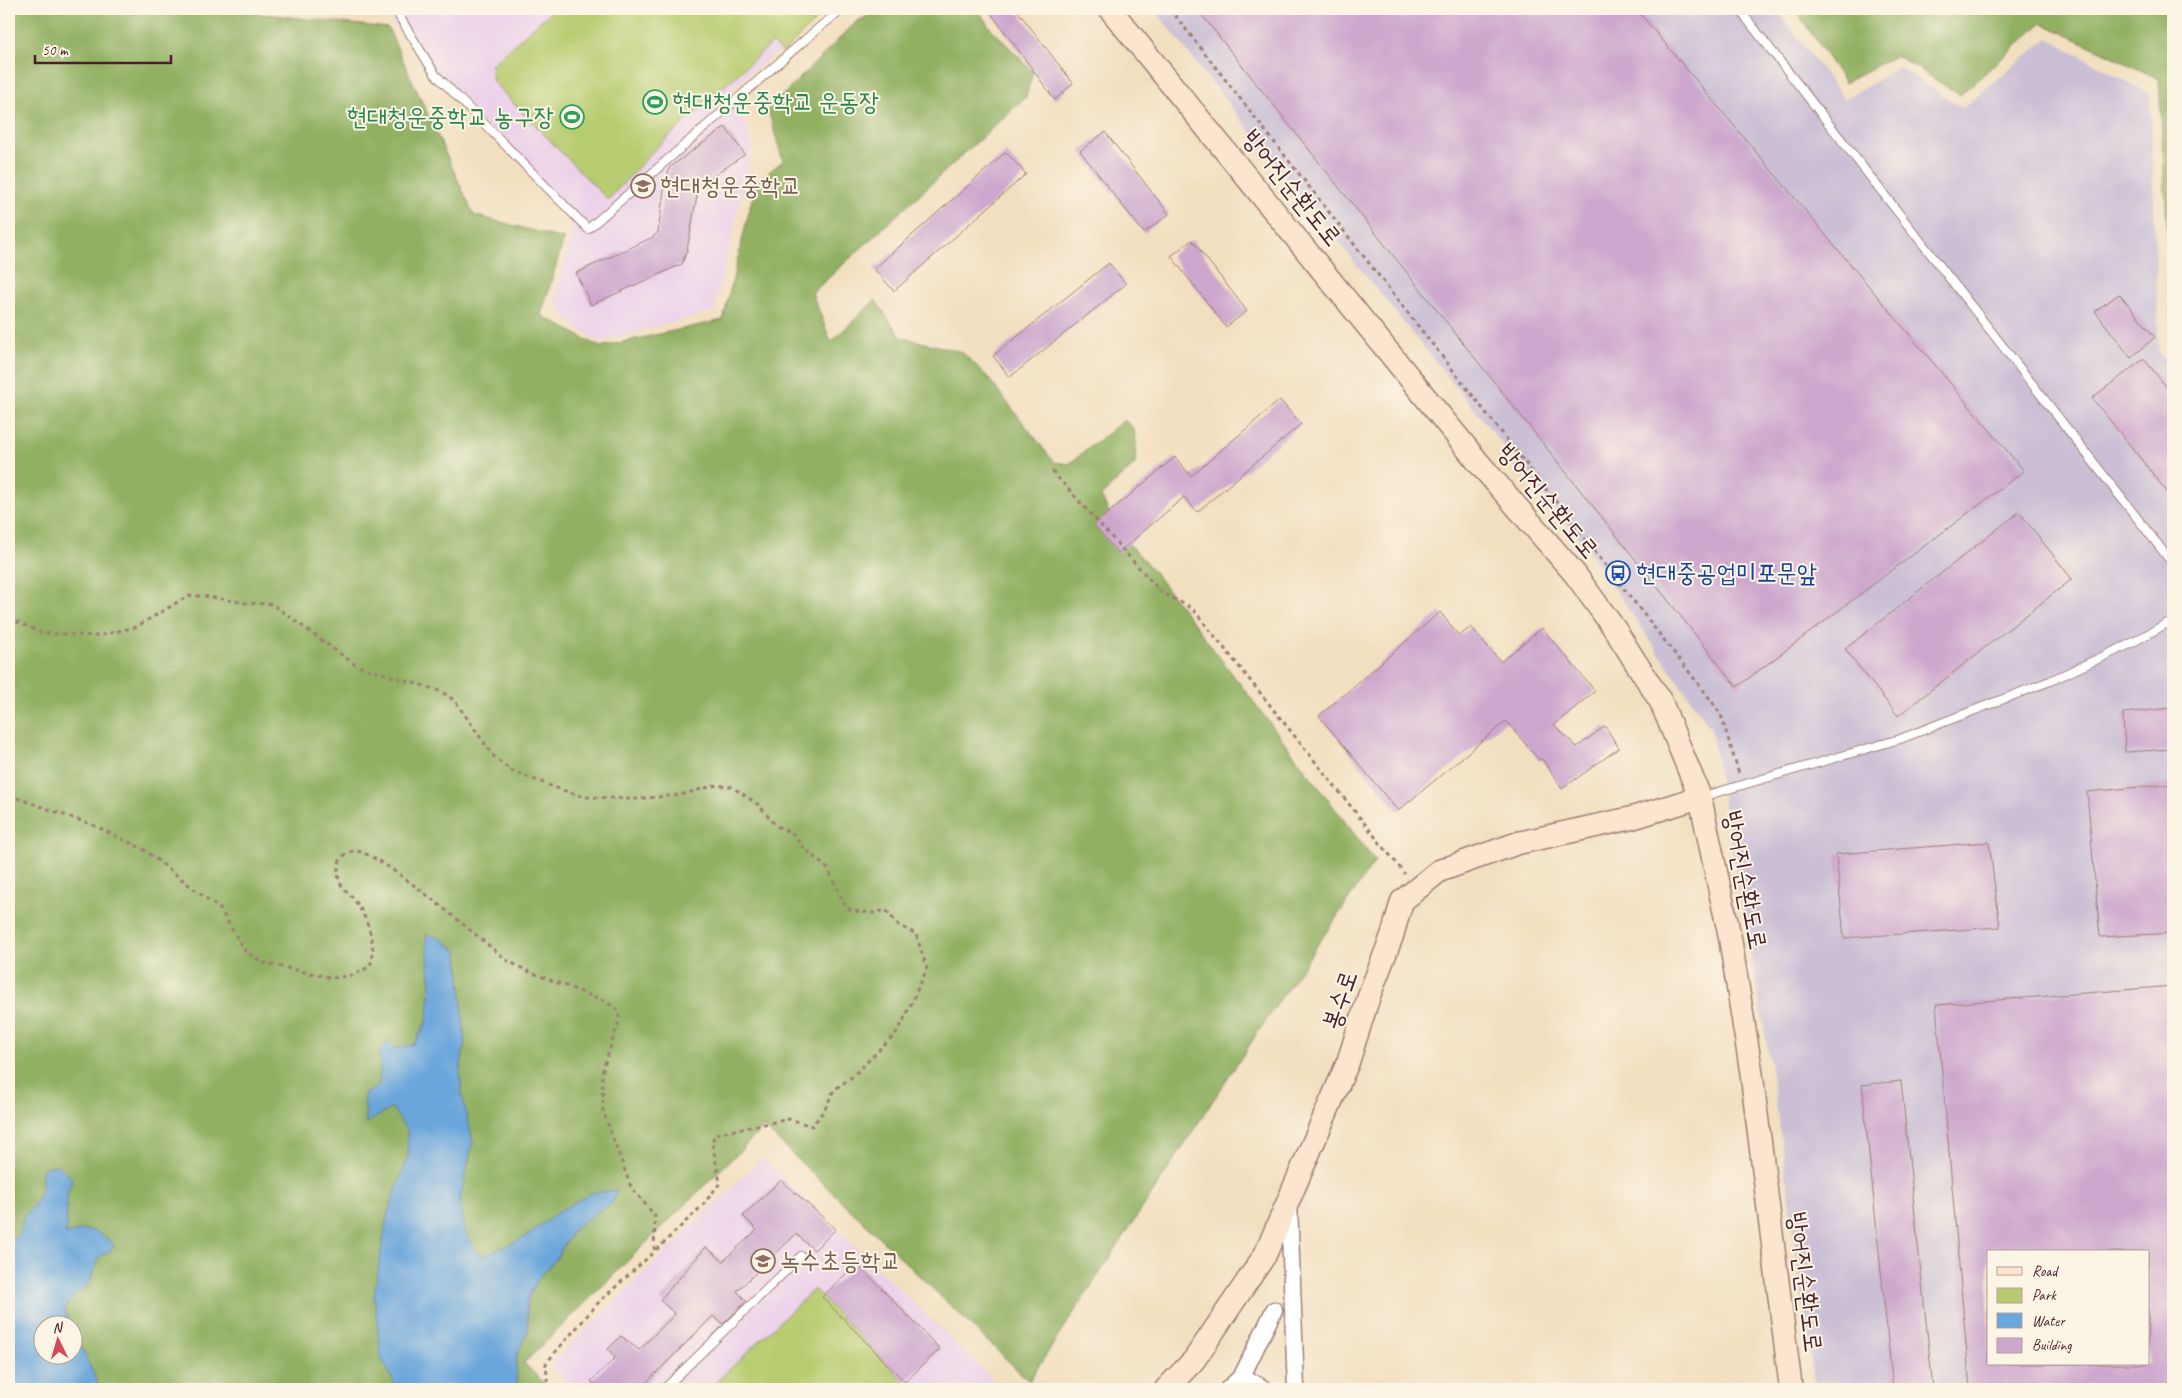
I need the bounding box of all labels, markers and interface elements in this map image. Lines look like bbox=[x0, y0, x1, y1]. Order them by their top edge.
scale bar bbox=[35, 32, 171, 64]
text: 50 m bbox=[42, 41, 69, 60]
place label: 현대청운중학교 운동장 bbox=[672, 86, 879, 118]
sports icon: 현대청운중학교 운동장 bbox=[642, 89, 668, 115]
place label: 현대청운중학교 농구장 bbox=[347, 101, 554, 133]
sports icon: 현대청운중학교 농구장 bbox=[559, 104, 585, 130]
street label: 방어진순환도로 bbox=[1235, 123, 1349, 253]
place label: 현대청운중학교 bbox=[660, 170, 801, 202]
school or university icon: 현대청운중학교 bbox=[630, 173, 656, 199]
street label: 방어진순환도로 bbox=[1490, 437, 1606, 565]
place label: 현대중공업미포문앞 bbox=[1636, 557, 1817, 589]
bus stop icon: 현대중공업미포문앞 bbox=[1605, 560, 1631, 586]
street label: 방어진순환도로 bbox=[1716, 808, 1774, 952]
street label: 봉수로 bbox=[1315, 966, 1365, 1034]
street label: 방어진순환도로 bbox=[1781, 1210, 1829, 1354]
place label: 녹수초등학교 bbox=[780, 1245, 901, 1277]
school or university icon: 녹수초등학교 bbox=[750, 1248, 776, 1274]
legend bbox=[1987, 1250, 2150, 1366]
text: Road bbox=[2032, 1262, 2059, 1281]
text: Park bbox=[2032, 1286, 2057, 1305]
text: Water bbox=[2032, 1312, 2066, 1331]
north arrow bbox=[32, 1316, 82, 1366]
text: N bbox=[52, 1318, 64, 1336]
text: Building bbox=[2032, 1336, 2072, 1355]

